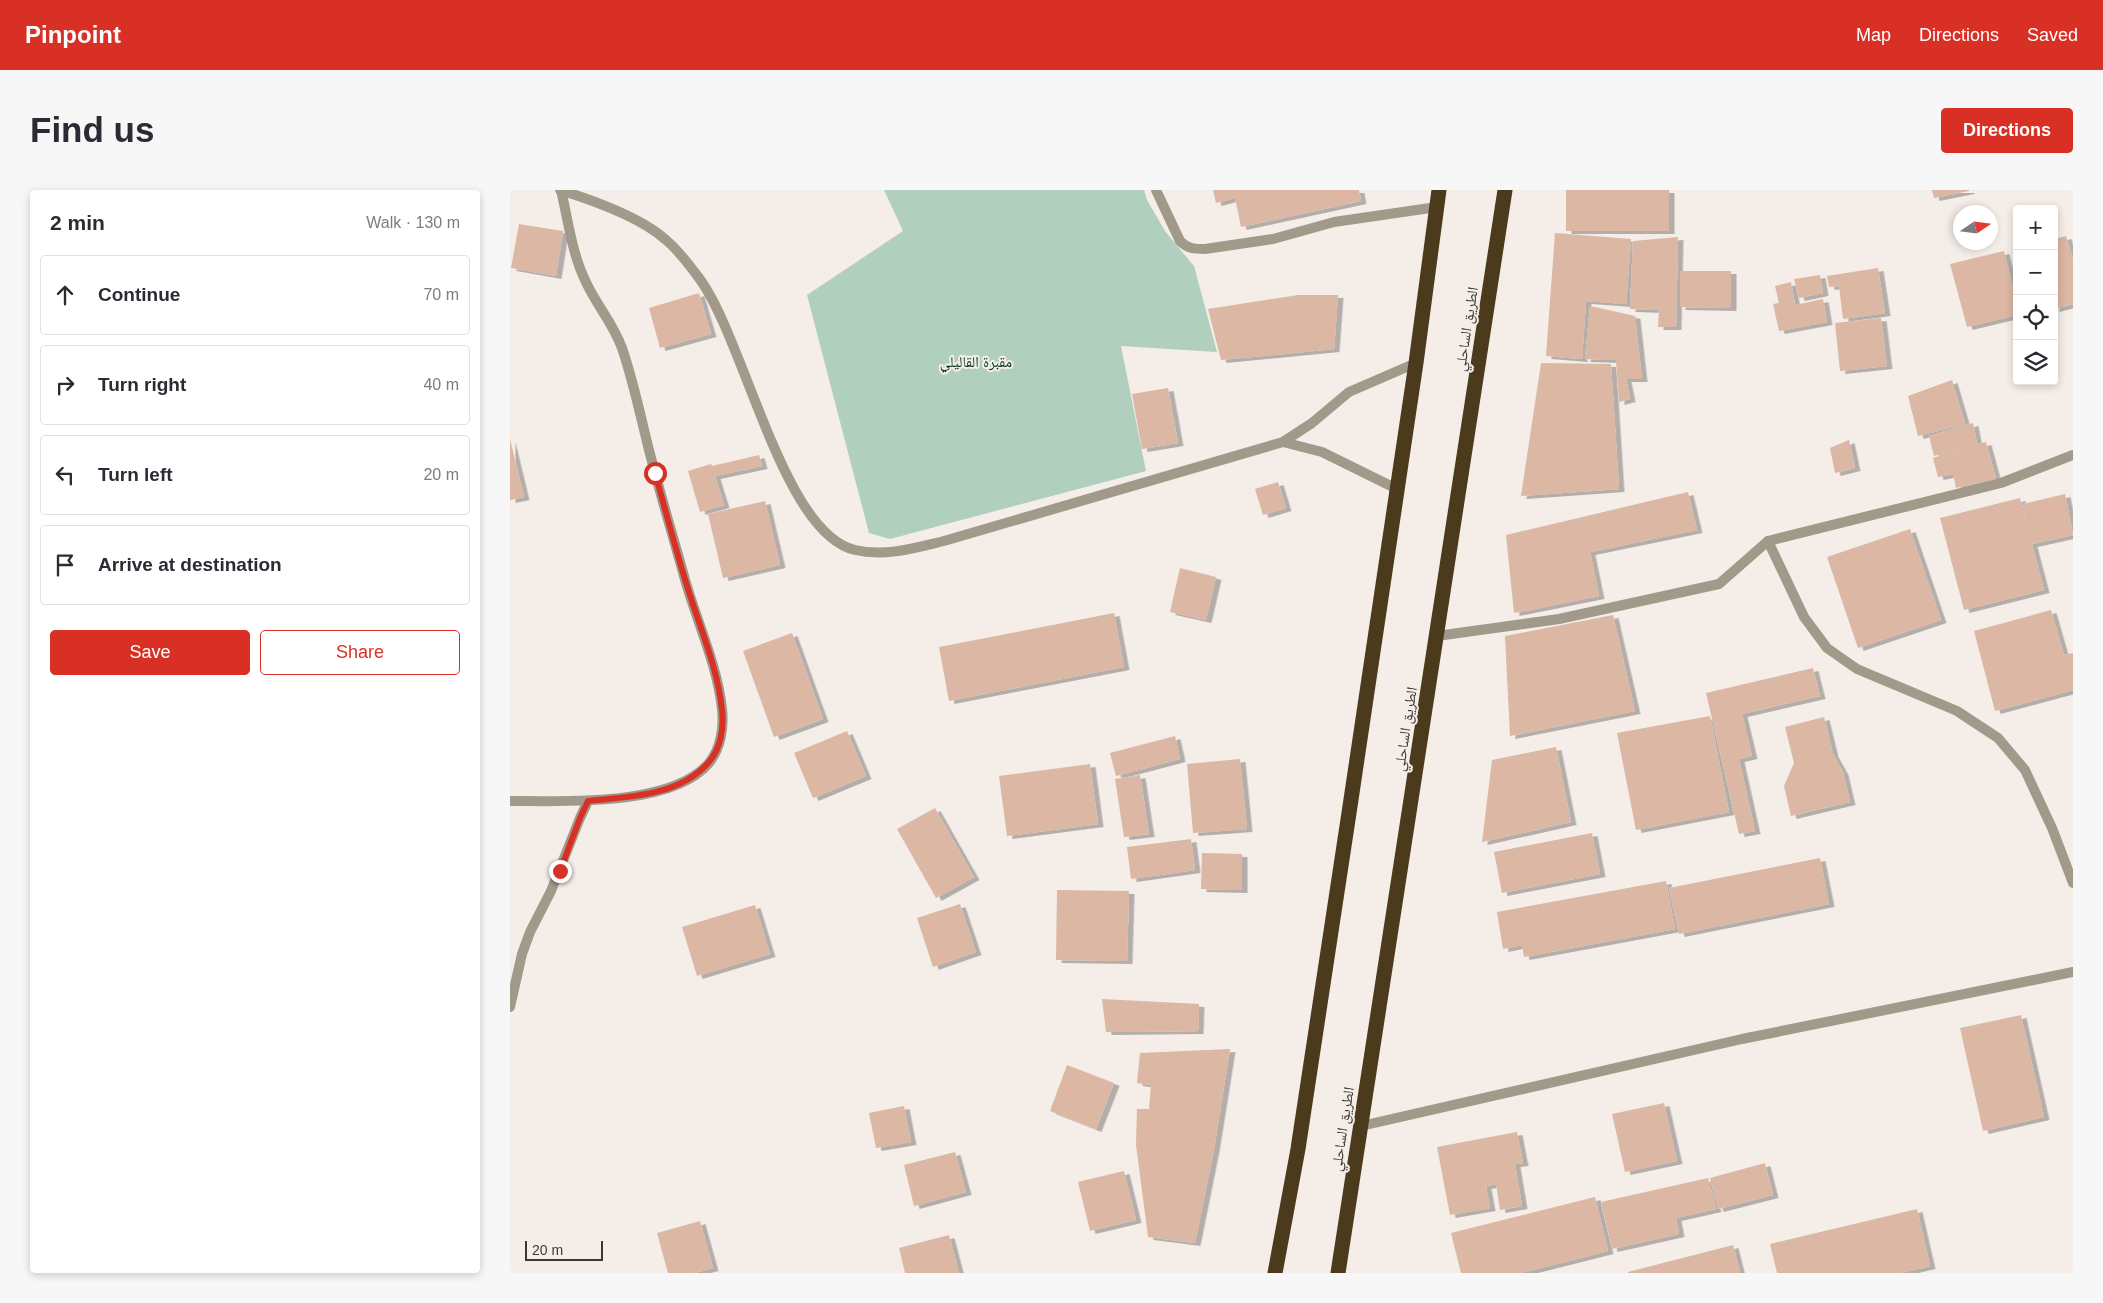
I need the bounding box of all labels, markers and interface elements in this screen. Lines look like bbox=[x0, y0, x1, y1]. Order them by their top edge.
text: Pinpoint bbox=[25, 21, 121, 48]
text: Map bbox=[1856, 25, 1891, 45]
text: Directions bbox=[1919, 25, 1999, 45]
text: Saved bbox=[2027, 25, 2078, 45]
button: Directions bbox=[1941, 108, 2073, 153]
text: Find us bbox=[30, 110, 154, 149]
north arrow bbox=[1953, 205, 1998, 250]
map controls bbox=[2013, 205, 2058, 385]
button: + bbox=[2013, 205, 2058, 250]
text: 2 min bbox=[50, 211, 105, 234]
text: Walk · 130 m bbox=[366, 214, 460, 231]
button: − bbox=[2013, 250, 2058, 295]
icon: ahead bbox=[51, 281, 79, 309]
text: Continue bbox=[98, 284, 180, 305]
text: 70 m bbox=[423, 286, 459, 303]
street label: الطريق الساحلي bbox=[1451, 286, 1485, 373]
button: locate bbox=[2013, 295, 2058, 340]
button: layers bbox=[2013, 340, 2058, 385]
park label: مقبرة القاليلي bbox=[940, 353, 1012, 373]
icon: right bbox=[51, 371, 79, 399]
text: Turn right bbox=[98, 374, 186, 395]
text: 40 m bbox=[423, 376, 459, 393]
icon: left bbox=[51, 461, 79, 489]
route start bbox=[644, 462, 667, 485]
text: Turn left bbox=[98, 464, 173, 485]
text: 20 m bbox=[423, 466, 459, 483]
icon: arrive bbox=[51, 551, 79, 579]
text: Arrive at destination bbox=[98, 554, 282, 575]
button: Save bbox=[50, 630, 250, 675]
button: Share bbox=[260, 630, 460, 675]
street label: الطريق الساحلي bbox=[1390, 686, 1424, 773]
route end bbox=[549, 860, 572, 883]
street label: الطريق الساحلي bbox=[1327, 1086, 1361, 1173]
scale bar bbox=[525, 1238, 602, 1261]
text: 20 m bbox=[532, 1242, 563, 1258]

